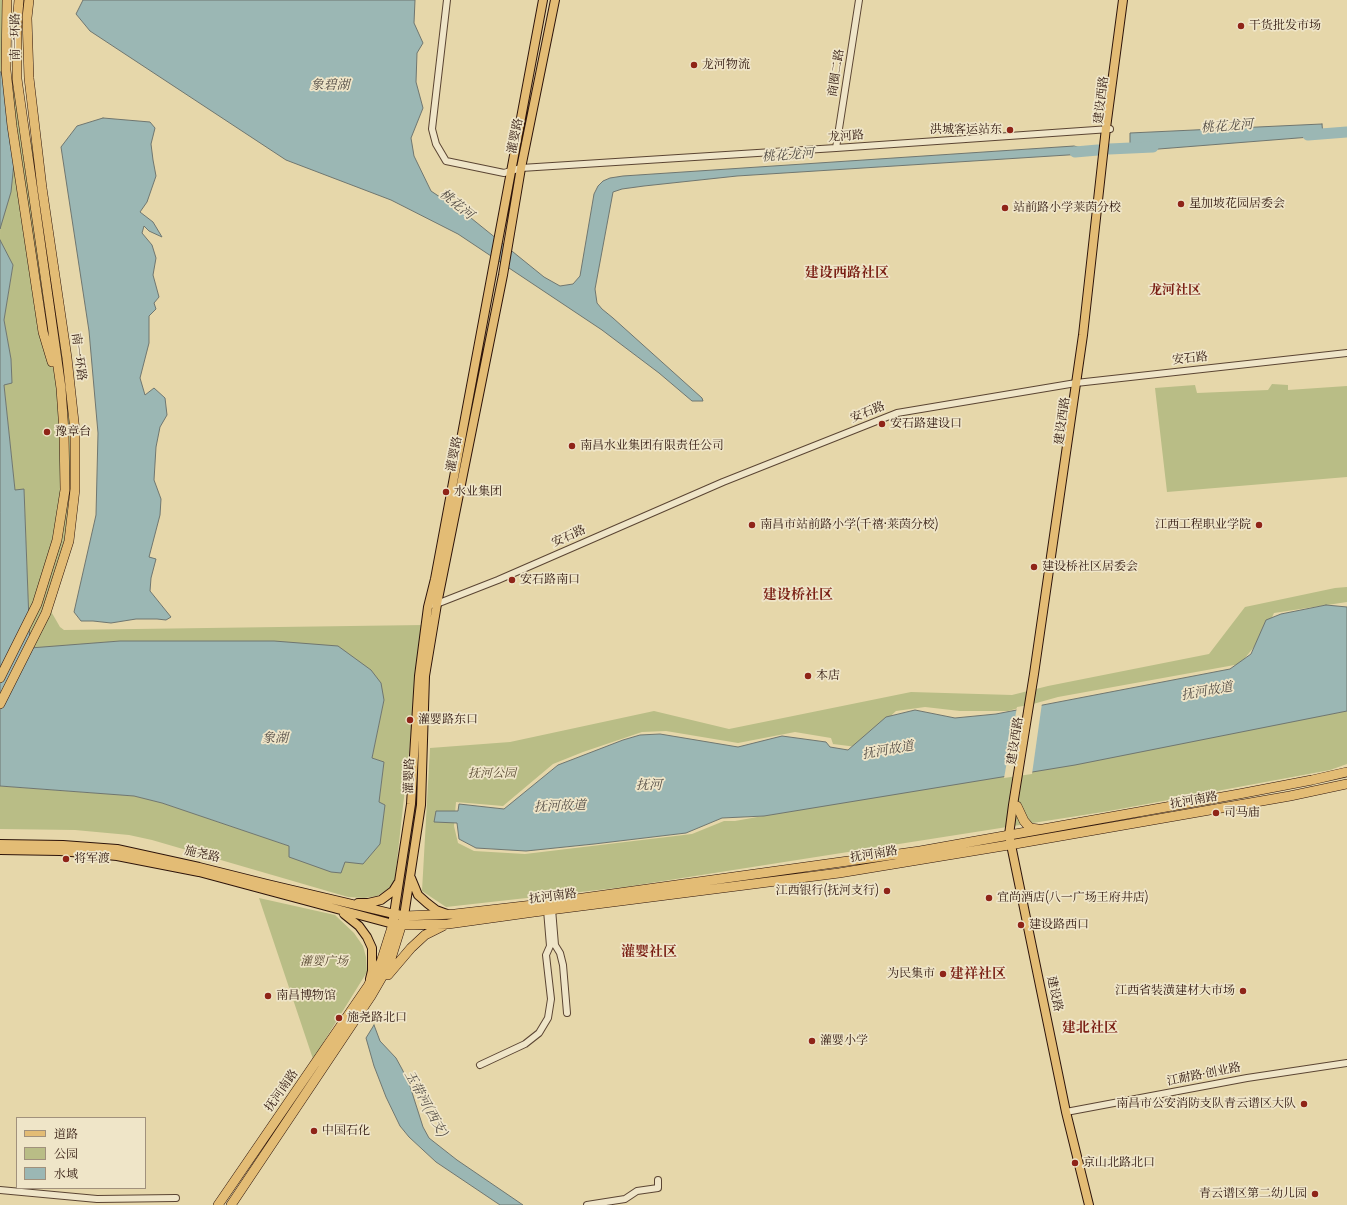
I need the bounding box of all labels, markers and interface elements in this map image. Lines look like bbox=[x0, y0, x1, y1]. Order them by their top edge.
street label: 南一环路 bbox=[9, 13, 23, 61]
place label: 干货批发市场 bbox=[1249, 19, 1321, 33]
marker: 干货批发市场 bbox=[1236, 21, 1246, 31]
street label: 商圈二路 bbox=[826, 48, 848, 98]
place label: 龙河物流 bbox=[702, 58, 750, 72]
marker: 龙河物流 bbox=[689, 60, 699, 70]
street label: 建设西路 bbox=[1092, 75, 1112, 125]
water label: 象碧湖 bbox=[311, 78, 349, 94]
street label: 灌婴路 bbox=[505, 117, 527, 155]
water label: 桃花龙河 bbox=[1201, 117, 1253, 137]
place label: 洪城客运站东 bbox=[930, 123, 1002, 137]
marker: 洪城客运站东 bbox=[1005, 125, 1015, 135]
street label: 龙河路 bbox=[828, 129, 864, 145]
water label: 桃花龙河 bbox=[762, 146, 814, 166]
water label: 桃花河 bbox=[436, 187, 476, 223]
place label: 星加坡花园居委会 bbox=[1189, 197, 1285, 211]
marker: 星加坡花园居委会 bbox=[1176, 199, 1186, 209]
place label: 站前路小学莱茵分校 bbox=[1013, 201, 1121, 215]
marker: 站前路小学莱茵分校 bbox=[1000, 203, 1010, 213]
district label: 建设西路社区 bbox=[805, 266, 889, 282]
district label: 龙河社区 bbox=[1149, 283, 1201, 299]
street label: 南一环路 bbox=[68, 332, 88, 382]
street label: 安石路 bbox=[1171, 350, 1209, 368]
street label: 建设西路 bbox=[1053, 396, 1073, 446]
street label: 安石路 bbox=[849, 400, 887, 426]
place label: 安石路建设口 bbox=[890, 417, 962, 431]
marker: 安石路建设口 bbox=[877, 419, 887, 429]
place label: 豫章台 bbox=[55, 425, 91, 439]
marker: 豫章台 bbox=[42, 427, 52, 437]
street label: 灌婴路 bbox=[444, 435, 466, 473]
place label: 南昌水业集团有限责任公司 bbox=[580, 439, 724, 453]
marker: 南昌水业集团有限责任公司 bbox=[567, 441, 577, 451]
place label: 水业集团 bbox=[454, 485, 502, 499]
marker: 水业集团 bbox=[441, 487, 451, 497]
place label: 南昌市站前路小学(千禧·莱茵分校) bbox=[760, 518, 939, 532]
place label: 江西工程职业学院 bbox=[1155, 518, 1251, 532]
marker: 南昌市站前路小学(千禧·莱茵分校) bbox=[747, 520, 757, 530]
marker: 江西工程职业学院 bbox=[1254, 520, 1264, 530]
street label: 安石路 bbox=[550, 523, 588, 551]
place label: 建设桥社区居委会 bbox=[1042, 560, 1138, 574]
marker: 建设桥社区居委会 bbox=[1029, 562, 1039, 572]
place label: 安石路南口 bbox=[520, 573, 580, 587]
marker: 安石路南口 bbox=[507, 575, 517, 585]
district label: 建设桥社区 bbox=[763, 588, 833, 604]
place label: 本店 bbox=[816, 669, 840, 683]
marker: 本店 bbox=[803, 671, 813, 681]
water label: 抚河故道 bbox=[1180, 680, 1234, 704]
place label: 灌婴路东口 bbox=[418, 713, 478, 727]
marker: 灌婴路东口 bbox=[405, 715, 415, 725]
street label: 建设西路 bbox=[1005, 716, 1027, 766]
water label: 象湖 bbox=[262, 731, 288, 747]
water label: 抚河故道 bbox=[861, 739, 915, 763]
street label: 灌婴路 bbox=[402, 758, 418, 794]
park label: 抚河公园 bbox=[468, 767, 516, 781]
water label: 抚河 bbox=[636, 778, 662, 794]
street label: 抚河南路 bbox=[1169, 790, 1219, 812]
water label: 抚河故道 bbox=[534, 798, 586, 816]
place label: 司马庙 bbox=[1224, 806, 1260, 820]
marker: 司马庙 bbox=[1211, 808, 1221, 818]
street label: 施尧路 bbox=[183, 844, 221, 866]
street label: 抚河南路 bbox=[849, 844, 899, 866]
place label: 将军渡 bbox=[74, 852, 110, 866]
marker: 将军渡 bbox=[61, 854, 71, 864]
place label: 江西银行(抚河支行) bbox=[775, 884, 879, 898]
marker: 江西银行(抚河支行) bbox=[882, 886, 892, 896]
street label: 抚河南路 bbox=[528, 887, 578, 907]
place label: 宜尚酒店(八一广场王府井店) bbox=[997, 891, 1149, 905]
marker: 宜尚酒店(八一广场王府井店) bbox=[984, 893, 994, 903]
place label: 建设路西口 bbox=[1029, 918, 1089, 932]
marker: 建设路西口 bbox=[1016, 920, 1026, 930]
district label: 灌婴社区 bbox=[621, 945, 677, 961]
park label: 灌婴广场 bbox=[300, 955, 348, 969]
place label: 为民集市 bbox=[887, 967, 935, 981]
district label: 建祥社区 bbox=[950, 967, 1006, 983]
marker: 为民集市 bbox=[938, 969, 948, 979]
street label: 建设路 bbox=[1043, 975, 1065, 1013]
place label: 江西省装潢建材大市场 bbox=[1115, 984, 1235, 998]
marker: 江西省装潢建材大市场 bbox=[1238, 986, 1248, 996]
place label: 南昌博物馆 bbox=[276, 989, 336, 1003]
marker: 南昌博物馆 bbox=[263, 991, 273, 1001]
place label: 施尧路北口 bbox=[347, 1011, 407, 1025]
marker: 施尧路北口 bbox=[334, 1013, 344, 1023]
district label: 建北社区 bbox=[1062, 1021, 1118, 1037]
place label: 灌婴小学 bbox=[820, 1034, 868, 1048]
marker: 灌婴小学 bbox=[807, 1036, 817, 1046]
street label: 江耐路·创业路 bbox=[1166, 1061, 1242, 1089]
street label: 抚河南路 bbox=[262, 1067, 302, 1115]
water label: 玉带河(西支) bbox=[400, 1068, 450, 1140]
place label: 南昌市公安消防支队青云谱区大队 bbox=[1116, 1097, 1296, 1111]
marker: 南昌市公安消防支队青云谱区大队 bbox=[1299, 1099, 1309, 1109]
legend bbox=[16, 1117, 146, 1189]
place label: 中国石化 bbox=[322, 1124, 370, 1138]
text: 道路 bbox=[54, 1126, 78, 1142]
marker: 中国石化 bbox=[309, 1126, 319, 1136]
text: 公园 bbox=[54, 1146, 78, 1162]
place label: 京山北路北口 bbox=[1083, 1156, 1155, 1170]
marker: 京山北路北口 bbox=[1070, 1158, 1080, 1168]
text: 水域 bbox=[54, 1166, 78, 1182]
place label: 青云谱区第二幼儿园 bbox=[1199, 1187, 1307, 1201]
marker: 青云谱区第二幼儿园 bbox=[1310, 1189, 1320, 1199]

